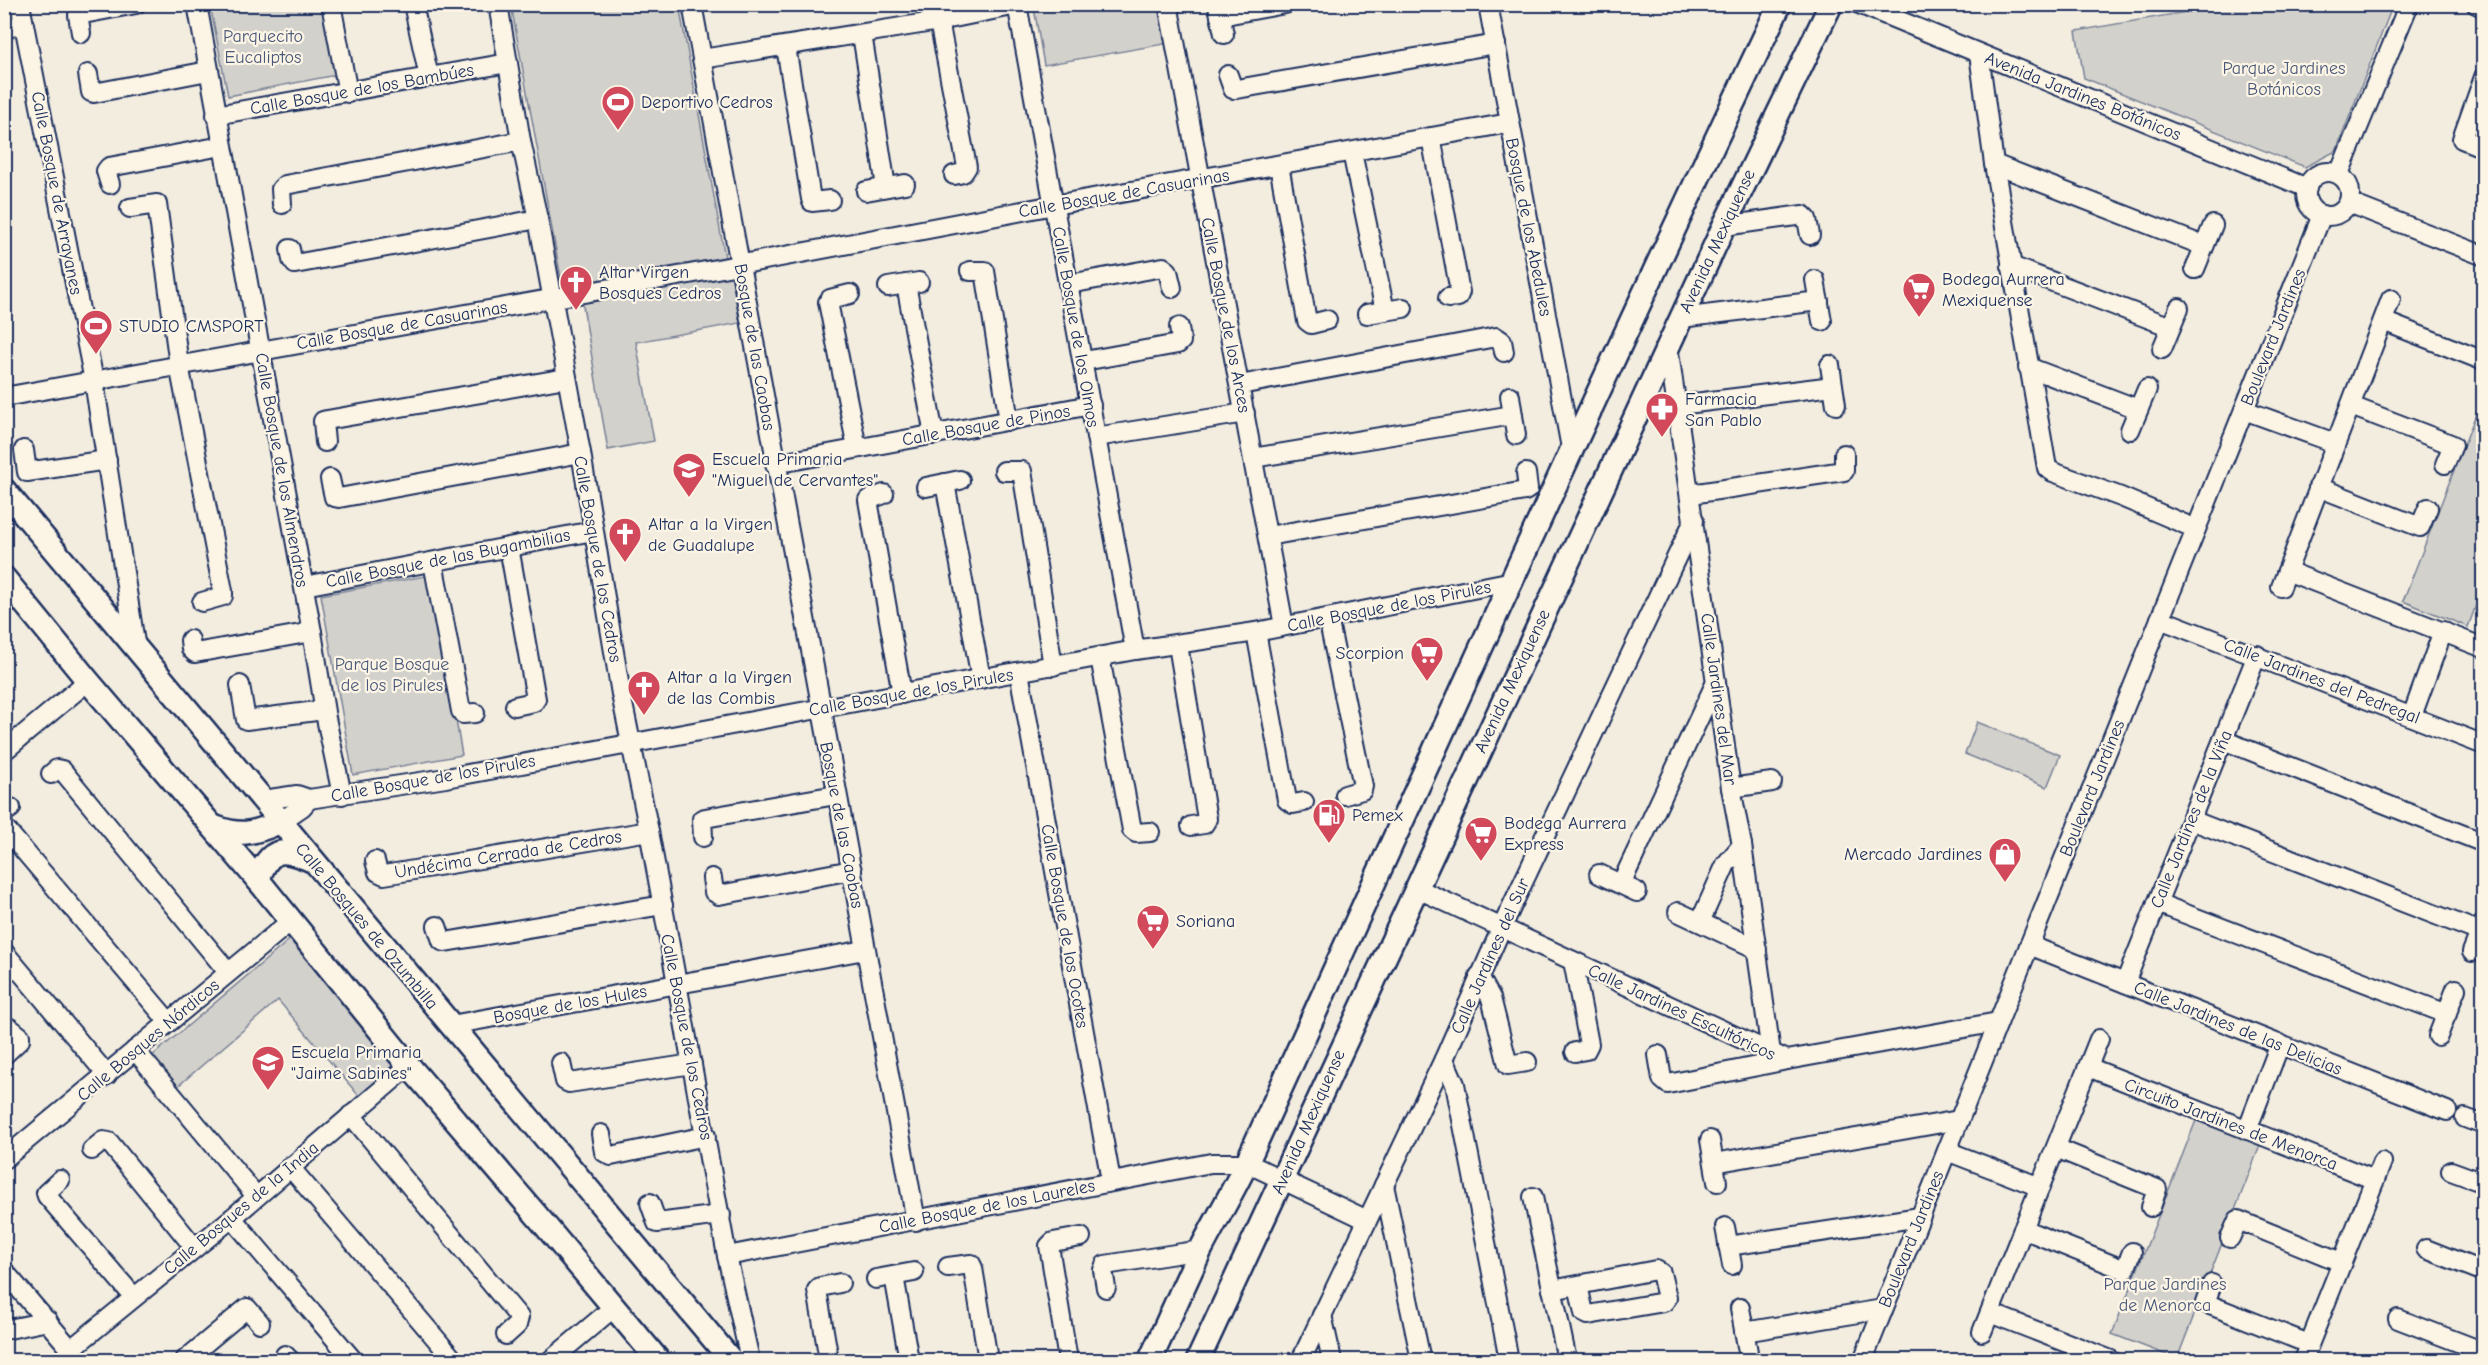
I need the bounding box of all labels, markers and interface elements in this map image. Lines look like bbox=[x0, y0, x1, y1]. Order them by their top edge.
park label: Parquecito Eucaliptos bbox=[223, 26, 303, 68]
street label: Avenida Jardines Botánicos bbox=[1982, 47, 2184, 145]
park label: Parque Jardines Botánicos bbox=[2222, 58, 2346, 100]
street label: Calle Bosque de los Bambúes bbox=[249, 59, 476, 120]
sports icon: Deportivo Cedros bbox=[600, 84, 636, 131]
street label: Calle Bosque de Arrayanes bbox=[26, 90, 87, 296]
place label: Deportivo Cedros bbox=[641, 92, 773, 113]
street label: Bosque de los Abedules bbox=[1501, 136, 1556, 318]
street label: Calle Bosque de Casuarinas bbox=[1017, 165, 1231, 222]
street label: Avenida Mexiquense bbox=[1675, 166, 1760, 316]
street label: Calle Bosque de los Arces bbox=[1196, 216, 1255, 414]
street label: Calle Bosque de los Olmos bbox=[1048, 225, 1104, 429]
place label: Altar Virgen Bosques Cedros bbox=[599, 262, 721, 304]
street label: Bosque de las Caobas bbox=[729, 262, 780, 432]
church icon: Altar Virgen Bosques Cedros bbox=[558, 264, 594, 311]
street label: Boulevard Jardines bbox=[2236, 266, 2310, 409]
place label: Bodega Aurrera Mexiquense bbox=[1942, 269, 2065, 311]
supermarket icon: Bodega Aurrera Mexiquense bbox=[1901, 271, 1937, 318]
street label: Calle Bosque de Casuarinas bbox=[295, 297, 509, 354]
sports icon: STUDIO CMSPORT bbox=[78, 308, 114, 355]
place label: STUDIO CMSPORT bbox=[119, 316, 264, 337]
street label: Calle Bosque de los Almendros bbox=[251, 351, 312, 589]
place label: Farmacia San Pablo bbox=[1685, 389, 1762, 431]
pharmacy icon: Farmacia San Pablo bbox=[1644, 391, 1680, 438]
street label: Calle Bosque de Pinos bbox=[900, 400, 1072, 451]
place label: Escuela Primaria "Miguel de Cervantes" bbox=[712, 449, 878, 491]
school or university icon: Escuela Primaria "Miguel de Cervantes" bbox=[671, 451, 707, 498]
street label: Calle Bosque de los Cedros bbox=[569, 454, 626, 664]
place label: Altar a la Virgen de Guadalupe bbox=[648, 514, 773, 556]
church icon: Altar a la Virgen de Guadalupe bbox=[607, 516, 643, 563]
street label: Calle Bosque de las Bugambilias bbox=[324, 524, 572, 593]
street label: Calle Bosque de los Pirules bbox=[1285, 576, 1493, 637]
street label: Avenida Mexiquense bbox=[1470, 606, 1555, 756]
street label: Calle Jardines del Mar bbox=[1696, 612, 1741, 787]
street label: Calle Jardines del Pedregal bbox=[2221, 634, 2423, 729]
supermarket icon: Scorpion bbox=[1409, 635, 1445, 682]
place label: Scorpion bbox=[1336, 643, 1404, 664]
park label: Parque Bosque de los Pirules bbox=[335, 654, 449, 696]
street label: Calle Bosque de los Pirules bbox=[807, 664, 1015, 721]
place label: Altar a la Virgen de las Combis bbox=[667, 667, 792, 709]
church icon: Altar a la Virgen de las Combis bbox=[626, 669, 662, 716]
street label: Boulevard Jardines bbox=[2055, 717, 2129, 860]
street label: Calle Jardines de la Viña bbox=[2146, 727, 2237, 911]
street label: Bosque de las Caobas bbox=[815, 740, 868, 910]
street label: Calle Bosque de los Pirules bbox=[329, 750, 537, 807]
fuel station icon: Pemex bbox=[1311, 797, 1347, 844]
place label: Pemex bbox=[1352, 805, 1403, 826]
place label: Bodega Aurrera Express bbox=[1504, 813, 1627, 855]
supermarket icon: Bodega Aurrera Express bbox=[1463, 815, 1499, 862]
street label: Calle Bosque de los Ocotes bbox=[1036, 822, 1093, 1030]
street label: Undécima Cerrada de Cedros bbox=[393, 826, 623, 883]
shop icon: Mercado Jardines bbox=[1987, 836, 2023, 883]
street label: Calle Bosques de Ozumbilla bbox=[291, 839, 443, 1014]
place label: Mercado Jardines bbox=[1844, 844, 1982, 865]
street label: Calle Jardines del Sur bbox=[1447, 874, 1535, 1037]
supermarket icon: Soriana bbox=[1135, 903, 1171, 950]
place label: Soriana bbox=[1176, 911, 1235, 932]
street label: Calle Bosque de los Cedros bbox=[656, 932, 717, 1142]
street label: Calle Jardines Escultóricos bbox=[1585, 960, 1779, 1065]
street label: Calle Bosques Nórdicos bbox=[73, 975, 224, 1106]
street label: Calle Jardines de las Delicias bbox=[2131, 977, 2345, 1080]
street label: Bosque de los Hules bbox=[492, 981, 649, 1028]
place label: Escuela Primaria "Jaime Sabines" bbox=[291, 1042, 421, 1084]
school or university icon: Escuela Primaria "Jaime Sabines" bbox=[250, 1044, 286, 1091]
street label: Avenida Mexiquense bbox=[1267, 1047, 1350, 1198]
street label: Circuito Jardines de Menorca bbox=[2121, 1074, 2340, 1175]
street label: Calle Bosques de la India bbox=[160, 1137, 323, 1279]
street label: Boulevard Jardines bbox=[1874, 1168, 1948, 1311]
street label: Calle Bosque de los Laureles bbox=[877, 1175, 1097, 1238]
park label: Parque Jardines de Menorca bbox=[2103, 1274, 2227, 1316]

